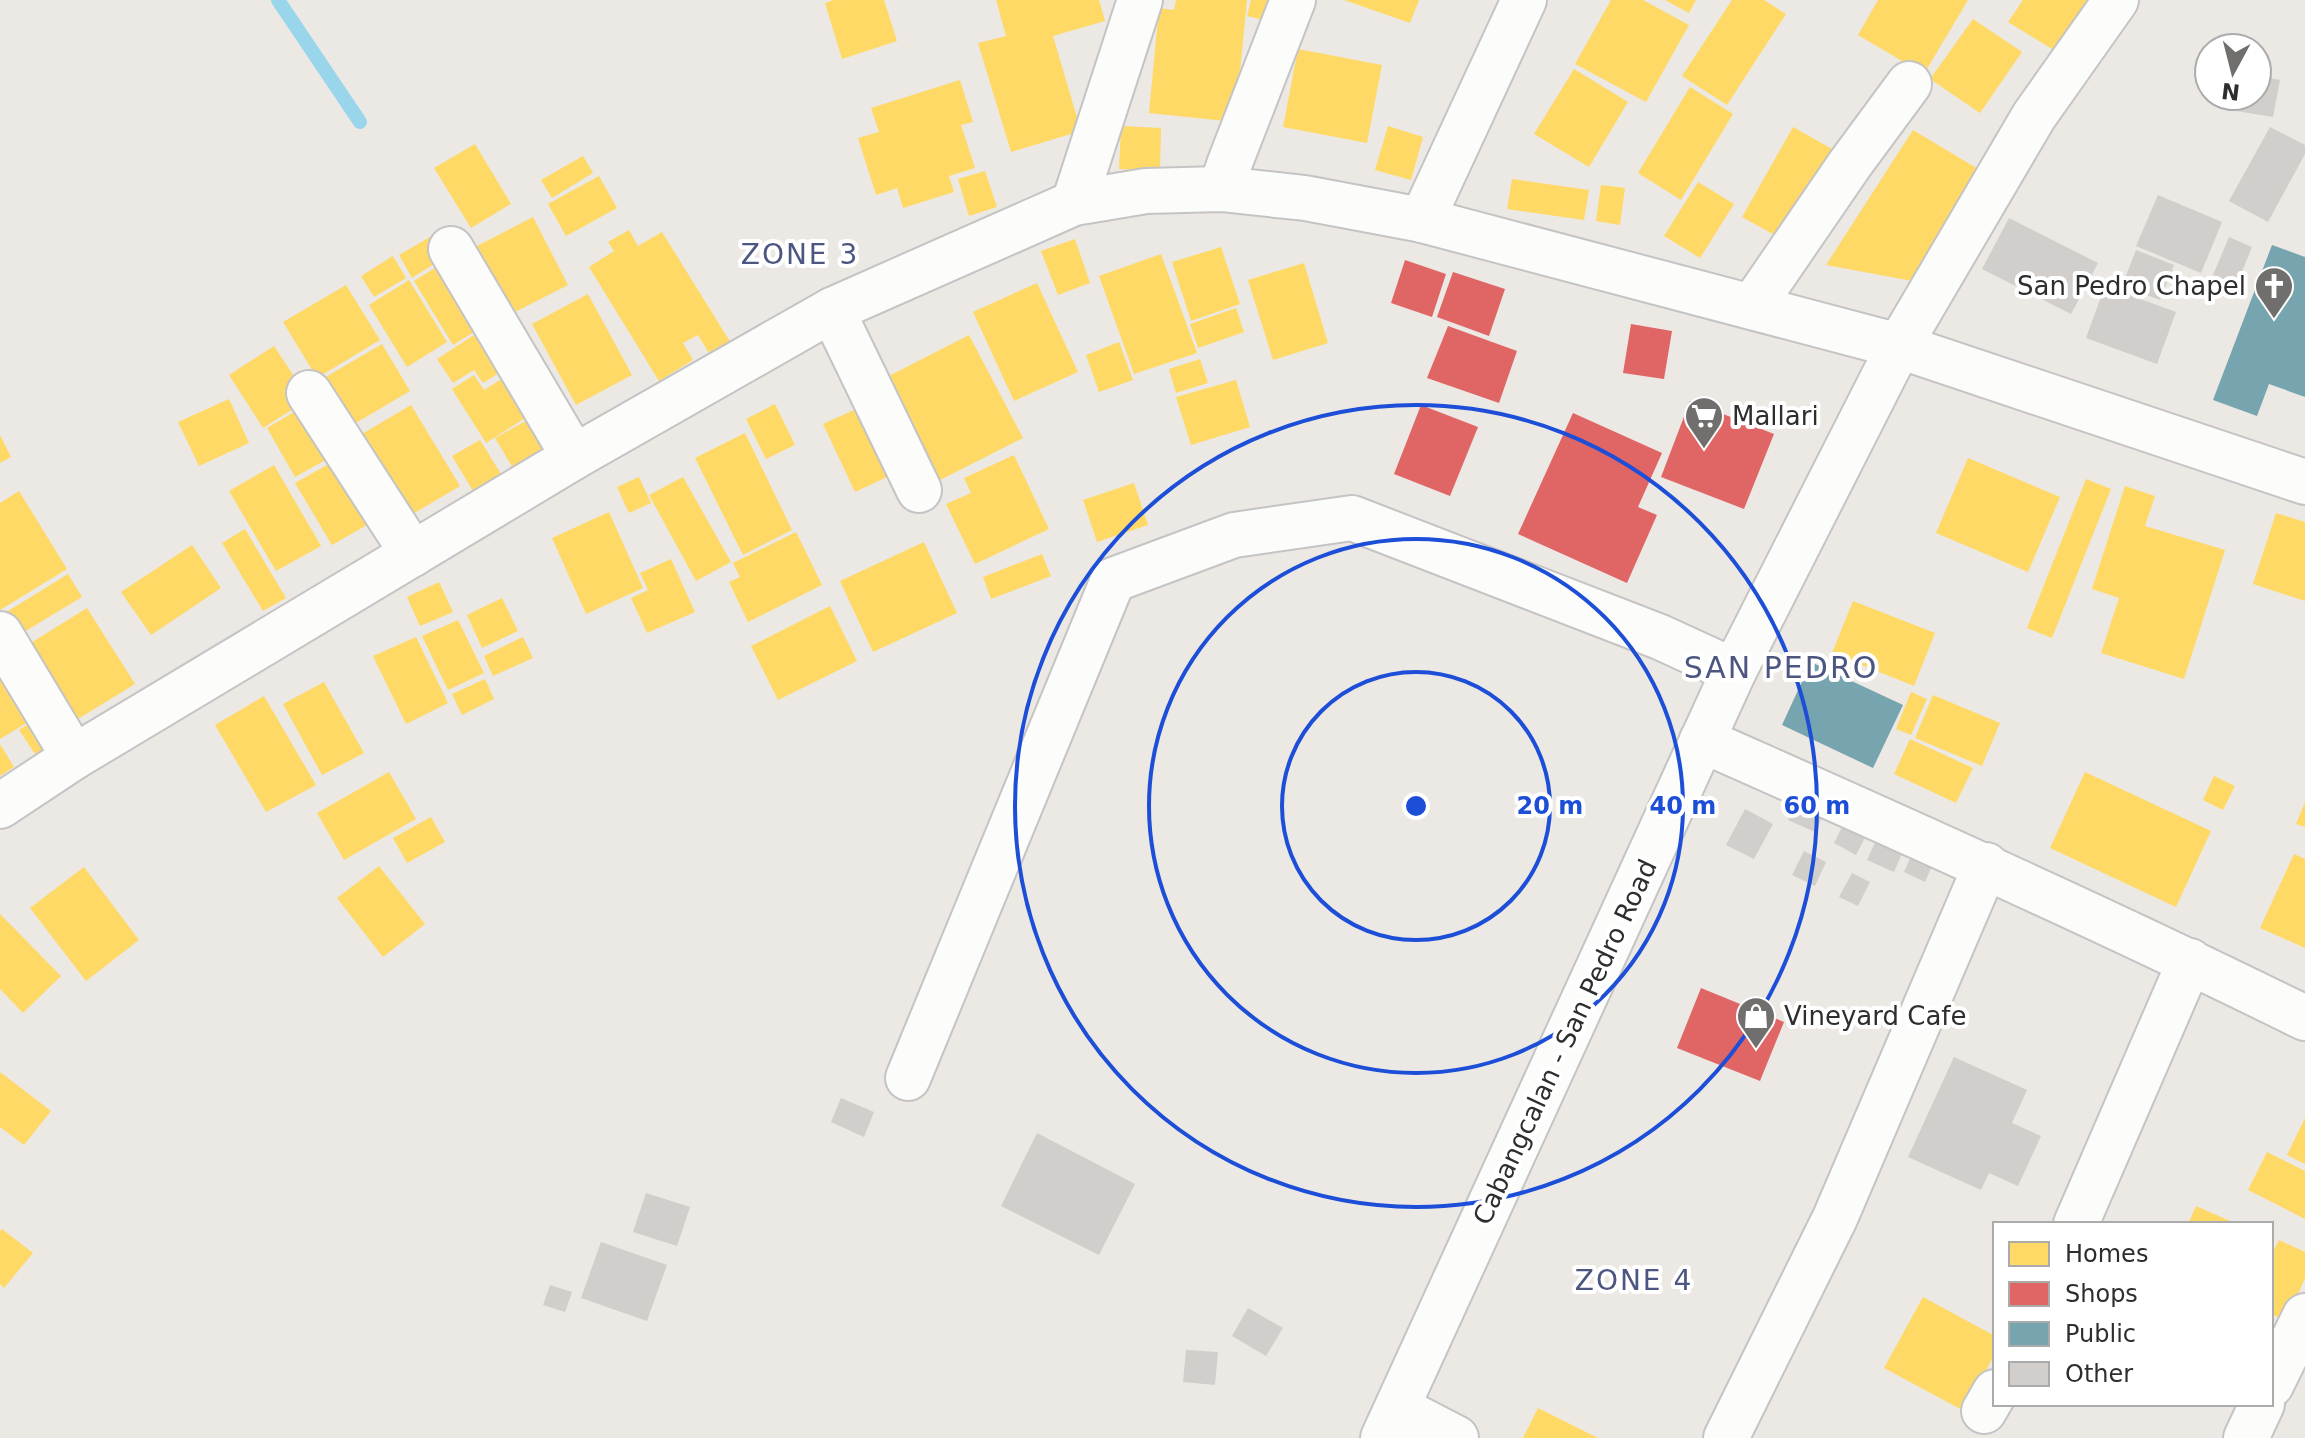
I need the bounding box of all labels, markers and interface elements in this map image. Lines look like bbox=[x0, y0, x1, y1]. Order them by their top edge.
north arrow bbox=[2193, 32, 2273, 112]
text: N bbox=[2220, 78, 2241, 105]
district label: ZONE 3 bbox=[741, 238, 859, 271]
church icon: San Pedro Chapel bbox=[2253, 265, 2295, 320]
place label: San Pedro Chapel bbox=[2017, 271, 2246, 301]
supermarket icon: Mallari bbox=[1683, 395, 1725, 450]
place label: Mallari bbox=[1732, 401, 1819, 431]
district label: SAN PEDRO bbox=[1684, 650, 1878, 685]
centre of rings bbox=[1402, 792, 1430, 820]
text: 20 m bbox=[1517, 792, 1583, 820]
text: 40 m bbox=[1650, 792, 1716, 820]
text: 60 m bbox=[1784, 792, 1850, 820]
street label: Cabangcalan - San Pedro Road bbox=[1467, 855, 1663, 1229]
shop icon: Vineyard Cafe bbox=[1735, 995, 1777, 1050]
place label: Vineyard Cafe bbox=[1784, 1001, 1966, 1031]
legend bbox=[1993, 1222, 2273, 1406]
text: Homes bbox=[2065, 1240, 2148, 1268]
district label: ZONE 4 bbox=[1575, 1264, 1693, 1297]
text: Shops bbox=[2065, 1280, 2138, 1308]
text: Public bbox=[2065, 1320, 2136, 1348]
text: Other bbox=[2065, 1360, 2133, 1388]

